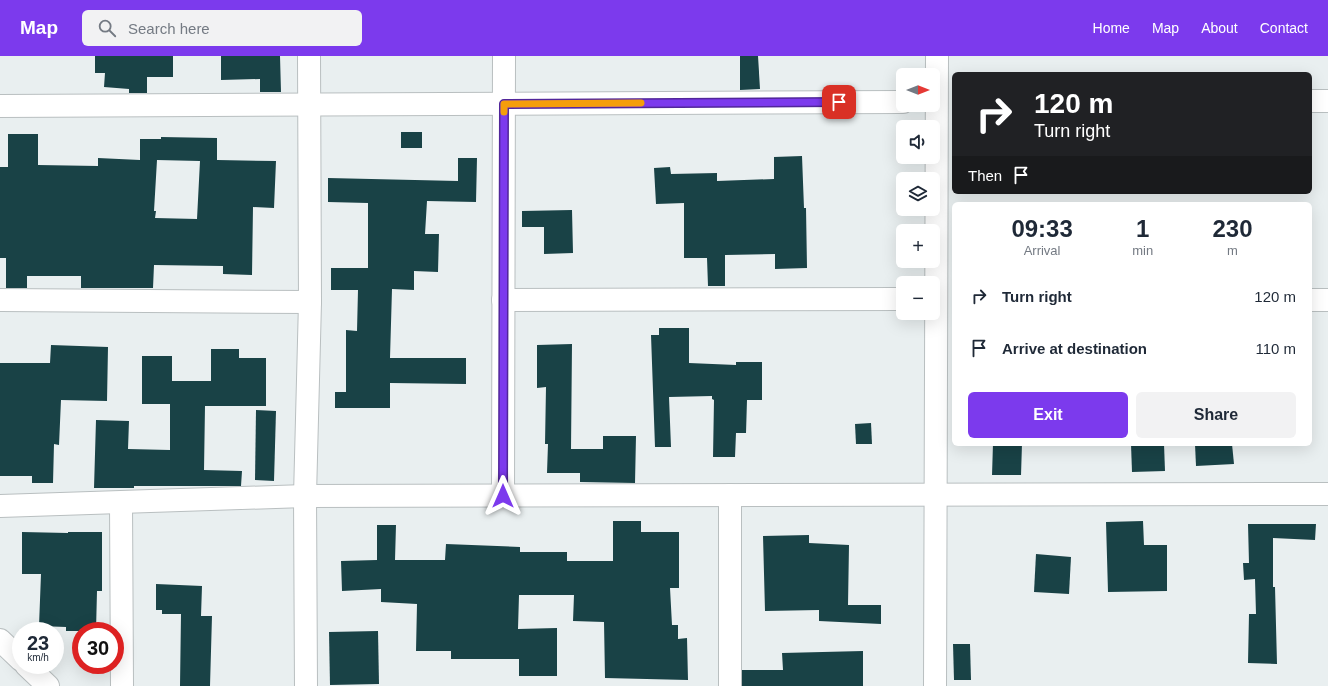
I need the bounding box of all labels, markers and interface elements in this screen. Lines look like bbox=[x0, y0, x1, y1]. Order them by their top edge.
search box bbox=[82, 10, 362, 46]
text: Map bbox=[20, 17, 58, 38]
icon: search bbox=[96, 17, 118, 39]
text: Search here bbox=[128, 20, 210, 37]
text: Home bbox=[1093, 20, 1130, 36]
text: Map bbox=[1152, 20, 1179, 36]
text: About bbox=[1201, 20, 1238, 36]
text: Contact bbox=[1260, 20, 1308, 36]
north arrow bbox=[896, 68, 940, 112]
map controls bbox=[896, 68, 940, 320]
pin bbox=[822, 85, 856, 119]
icon: right bbox=[968, 88, 1020, 140]
text: 120 m bbox=[1034, 88, 1113, 119]
icon: arrive bbox=[828, 91, 850, 113]
button: sound bbox=[896, 120, 940, 164]
text: Turn right bbox=[1034, 121, 1110, 141]
icon: arrive bbox=[1010, 164, 1032, 186]
text: Then bbox=[968, 167, 1002, 184]
button: layers bbox=[896, 172, 940, 216]
text: 09:33 bbox=[1011, 215, 1073, 242]
text: 1 bbox=[1136, 215, 1149, 242]
text: 230 bbox=[1213, 215, 1253, 242]
button: + bbox=[896, 224, 940, 268]
text: Arrival bbox=[1024, 243, 1061, 258]
text: min bbox=[1132, 243, 1153, 258]
text: m bbox=[1227, 243, 1238, 258]
button: − bbox=[896, 276, 940, 320]
icon: right bbox=[968, 285, 990, 307]
text: Turn right bbox=[1002, 288, 1072, 305]
text: 120 m bbox=[1254, 288, 1296, 305]
icon: arrive bbox=[968, 337, 990, 359]
text: Arrive at destination bbox=[1002, 340, 1147, 357]
text: 110 m bbox=[1255, 340, 1296, 357]
button: Exit bbox=[968, 392, 1128, 438]
button: Share bbox=[1136, 392, 1296, 438]
position arrow bbox=[482, 475, 524, 517]
speed limit sign: 30 bbox=[72, 622, 124, 674]
text: 23 bbox=[27, 632, 49, 654]
text: km/h bbox=[27, 652, 49, 663]

